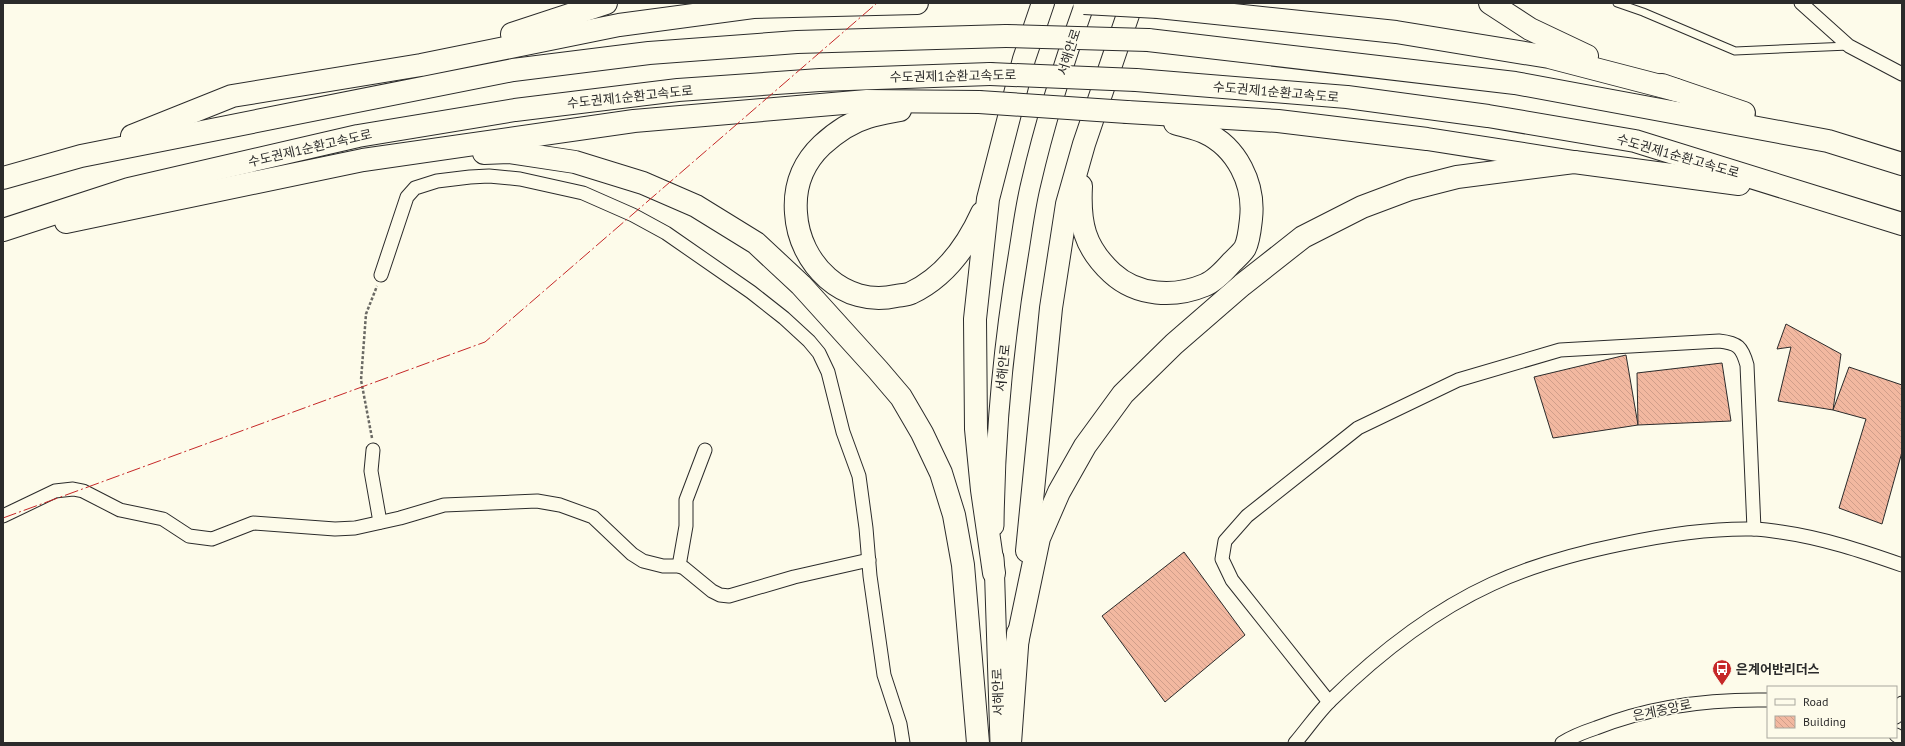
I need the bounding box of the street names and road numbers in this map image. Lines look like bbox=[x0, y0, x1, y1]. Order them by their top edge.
street label: 서해안로 bbox=[1054, 27, 1084, 77]
street label: 수도권제1순환고속도로 bbox=[890, 66, 1017, 86]
street label: 수도권제1순환고속도로 bbox=[1212, 78, 1340, 106]
street label: 수도권제1순환고속도로 bbox=[566, 82, 694, 112]
street label: 수도권제1순환고속도로 bbox=[246, 125, 374, 171]
street label: 수도권제1순환고속도로 bbox=[1615, 130, 1741, 182]
street label: 서해안로 bbox=[992, 343, 1014, 393]
street label: 서해안로 bbox=[989, 668, 1007, 716]
street label: 은계중앙로 bbox=[1631, 695, 1693, 725]

